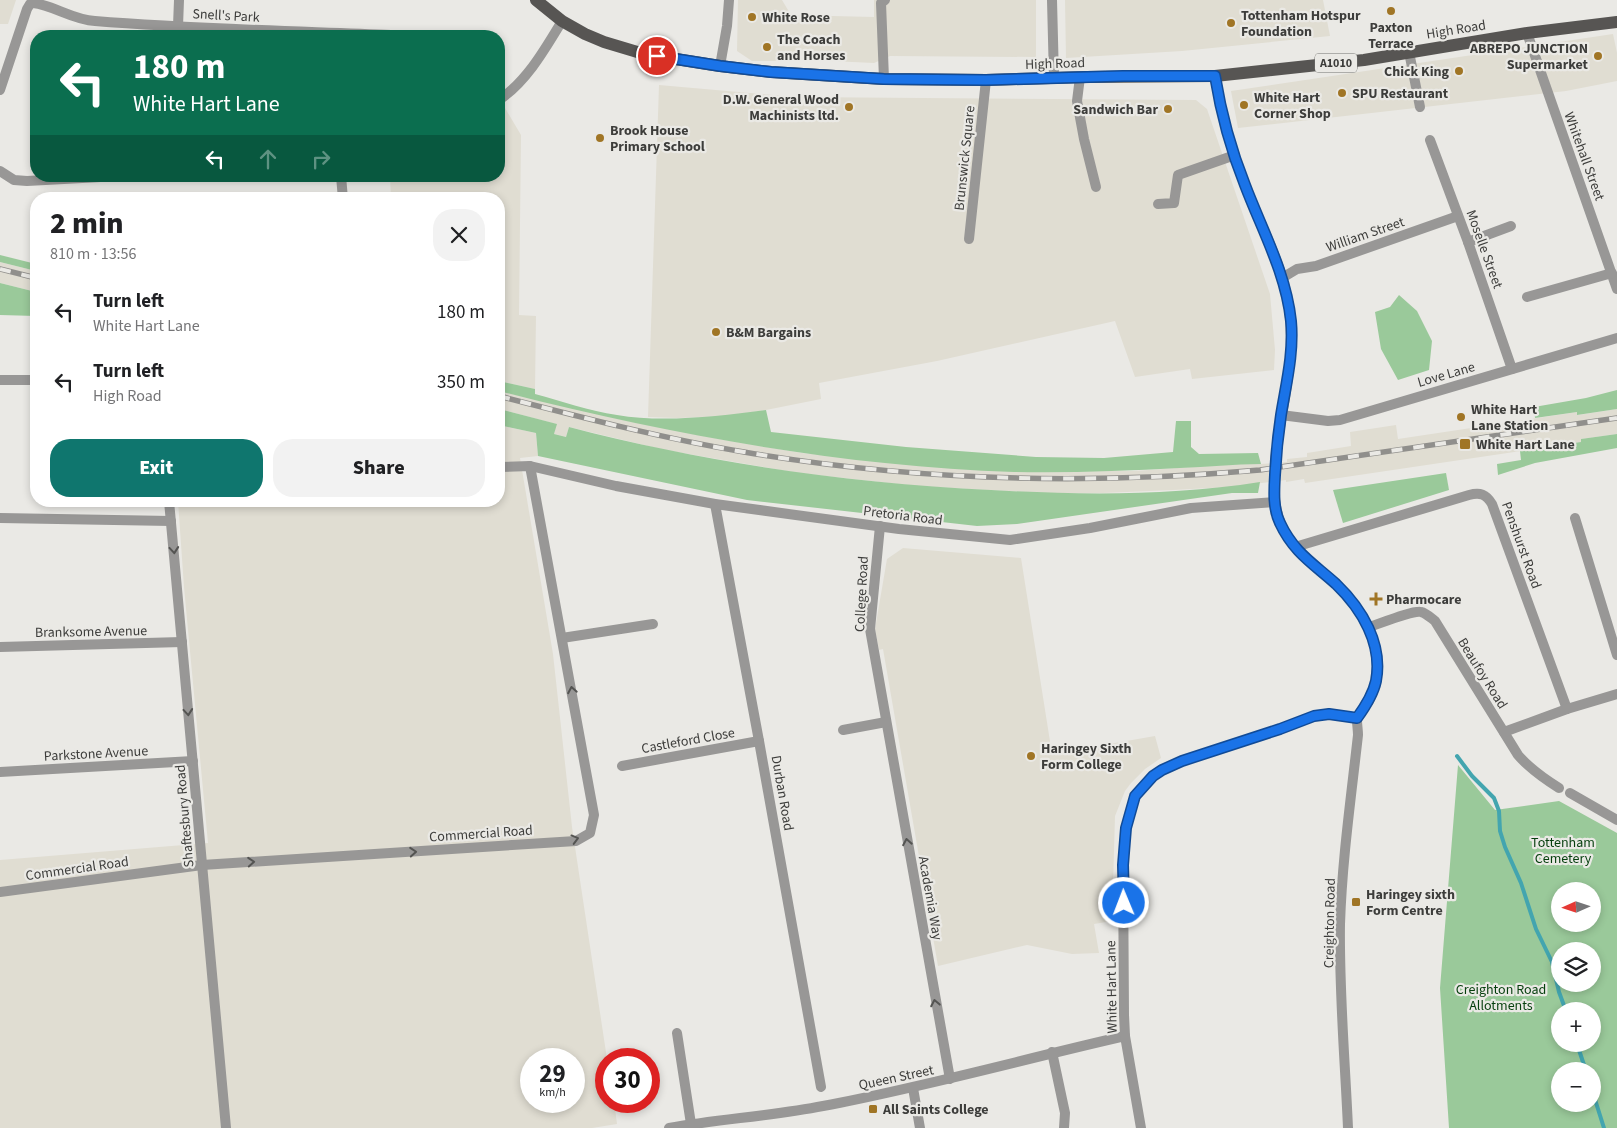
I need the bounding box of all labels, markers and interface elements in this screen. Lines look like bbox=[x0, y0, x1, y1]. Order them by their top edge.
street label: Snell's Park bbox=[192, 4, 260, 28]
marker: Paxton Terrace bbox=[1385, 5, 1397, 17]
place label: Tottenham Hotspur Foundation bbox=[1241, 6, 1361, 42]
place label: White Rose bbox=[762, 8, 830, 28]
marker: White Rose bbox=[746, 11, 758, 23]
street label: High Road bbox=[1425, 15, 1487, 45]
marker: Tottenham Hotspur Foundation bbox=[1225, 17, 1237, 29]
place label: Paxton Terrace bbox=[1368, 18, 1414, 54]
place label: The Coach and Horses bbox=[777, 30, 846, 66]
pin bbox=[636, 35, 678, 77]
place label: ABREPO JUNCTION Supermarket bbox=[1469, 39, 1589, 75]
marker: The Coach and Horses bbox=[761, 41, 773, 53]
text: 180 m bbox=[133, 42, 225, 92]
icon: arrive bbox=[643, 42, 671, 70]
icon: left bbox=[50, 50, 115, 115]
marker: ABREPO JUNCTION Supermarket bbox=[1592, 50, 1604, 62]
street label: High Road bbox=[1025, 53, 1085, 75]
road number: A1010 bbox=[1315, 54, 1357, 72]
place label: Chick King bbox=[1384, 62, 1450, 82]
marker: Chick King bbox=[1453, 65, 1465, 77]
place label: SPU Restaurant bbox=[1352, 84, 1449, 104]
marker: SPU Restaurant bbox=[1336, 87, 1348, 99]
text: White Hart Lane bbox=[133, 88, 280, 120]
place label: White Hart Corner Shop bbox=[1254, 88, 1331, 124]
place label: D.W. General Wood Machinists ltd. bbox=[723, 90, 839, 126]
marker: White Hart Corner Shop bbox=[1238, 99, 1250, 111]
place label: Sandwich Bar bbox=[1073, 100, 1158, 120]
marker: D.W. General Wood Machinists ltd. bbox=[843, 101, 855, 113]
marker: Sandwich Bar bbox=[1162, 103, 1174, 115]
street label: Brunswick Square bbox=[950, 105, 980, 212]
street label: Whitehall Street bbox=[1559, 109, 1609, 204]
place label: Brook House Primary School bbox=[610, 121, 705, 157]
marker: Brook House Primary School bbox=[594, 132, 606, 144]
icon: left bbox=[201, 145, 229, 173]
icon: ahead bbox=[254, 145, 282, 173]
icon: right bbox=[307, 145, 335, 173]
text: 2 min bbox=[50, 202, 124, 245]
street label: Moselle Street bbox=[1461, 207, 1508, 292]
button: close bbox=[433, 209, 485, 261]
street label: William Street bbox=[1324, 212, 1407, 258]
text: 810 m · 13:56 bbox=[50, 243, 137, 265]
text: Turn left bbox=[93, 288, 164, 315]
icon: left bbox=[50, 298, 78, 326]
text: 180 m bbox=[437, 299, 485, 326]
text: White Hart Lane bbox=[93, 315, 200, 337]
place label: B&M Bargains bbox=[726, 323, 811, 343]
marker: B&M Bargains bbox=[710, 326, 722, 338]
street label: Love Lane bbox=[1415, 357, 1477, 393]
text: Turn left bbox=[93, 358, 164, 385]
icon: left bbox=[50, 368, 78, 396]
text: 350 m bbox=[437, 369, 485, 396]
text: High Road bbox=[93, 385, 162, 407]
place label: White Hart Lane Station bbox=[1471, 400, 1548, 436]
marker: White Hart Lane Station bbox=[1455, 411, 1467, 423]
place label: White Hart Lane bbox=[1476, 435, 1575, 455]
marker: White Hart Lane bbox=[1458, 437, 1472, 451]
button: Exit bbox=[50, 439, 263, 497]
button: Share bbox=[273, 439, 485, 497]
street label: Penshurst Road bbox=[1496, 499, 1546, 592]
street label: Pretoria Road bbox=[862, 501, 944, 531]
one-way arrow bbox=[168, 546, 179, 554]
street label: College Road bbox=[850, 555, 874, 633]
place label: Pharmocare bbox=[1386, 590, 1462, 610]
marker: Pharmocare bbox=[1370, 593, 1382, 605]
street label: Branksome Avenue bbox=[35, 621, 147, 643]
street label: Beaufoy Road bbox=[1452, 634, 1512, 713]
one-way arrow bbox=[567, 685, 577, 694]
one-way arrow bbox=[183, 708, 194, 716]
street label: Castleford Close bbox=[640, 723, 737, 759]
place label: Haringey Sixth Form College bbox=[1041, 739, 1132, 775]
street label: Parkstone Avenue bbox=[43, 741, 149, 767]
marker: Haringey Sixth Form College bbox=[1025, 750, 1037, 762]
street label: Durban Road bbox=[766, 754, 798, 832]
street label: Shaftesbury Road bbox=[171, 764, 199, 868]
street label: Commercial Road bbox=[429, 820, 534, 848]
park label: Tottenham Cemetery bbox=[1531, 833, 1595, 869]
one-way arrow bbox=[571, 834, 579, 845]
one-way arrow bbox=[903, 838, 913, 847]
one-way arrow bbox=[409, 846, 417, 857]
street label: Commercial Road bbox=[24, 852, 130, 886]
street label: Academia Way bbox=[913, 855, 947, 942]
one-way arrow bbox=[247, 856, 255, 867]
position arrow bbox=[1097, 876, 1149, 928]
street label: Creighton Road bbox=[1319, 878, 1341, 968]
north arrow bbox=[1551, 882, 1601, 932]
map controls bbox=[1551, 882, 1601, 1112]
place label: Haringey sixth Form Centre bbox=[1366, 885, 1455, 921]
marker: Haringey sixth Form Centre bbox=[1350, 896, 1362, 908]
street label: White Hart Lane bbox=[1101, 940, 1123, 1034]
button: layers bbox=[1551, 942, 1601, 992]
park label: Creighton Road Allotments bbox=[1456, 980, 1546, 1016]
one-way arrow bbox=[931, 998, 941, 1007]
button: + bbox=[1551, 1002, 1601, 1052]
speed limit sign: 30 bbox=[595, 1048, 660, 1113]
text: 29 bbox=[539, 1056, 566, 1092]
street label: Queen Street bbox=[857, 1060, 936, 1096]
button: − bbox=[1551, 1062, 1601, 1112]
text: km/h bbox=[539, 1084, 566, 1101]
place label: All Saints College bbox=[882, 1100, 989, 1120]
marker: All Saints College bbox=[867, 1103, 879, 1115]

